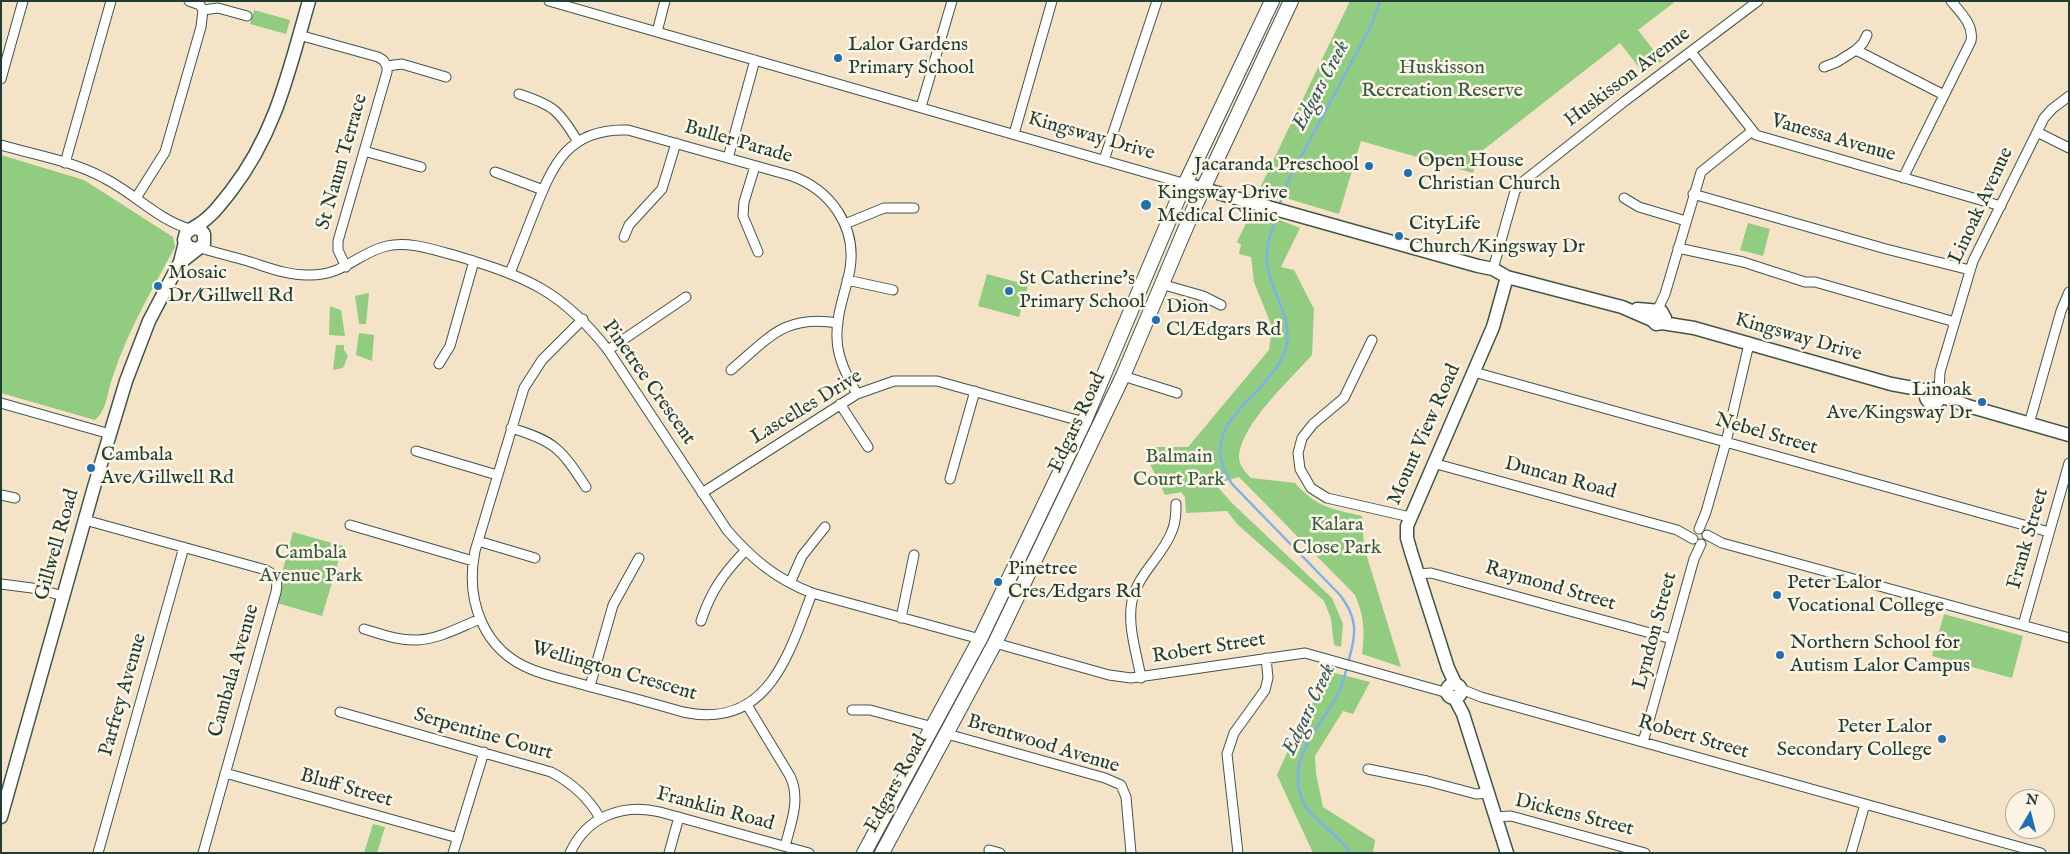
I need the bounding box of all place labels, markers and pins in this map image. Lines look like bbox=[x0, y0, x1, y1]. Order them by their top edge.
place label: Lalor Gardens Primary School bbox=[848, 34, 974, 81]
marker: Lalor Gardens Primary School bbox=[832, 52, 844, 64]
place label: Open House Christian Church bbox=[1418, 150, 1560, 197]
place label: Jacaranda Preschool bbox=[1194, 154, 1359, 178]
marker: Jacaranda Preschool bbox=[1363, 160, 1375, 172]
marker: Open House Christian Church bbox=[1402, 167, 1414, 179]
place label: Kingsway Drive Medical Clinic bbox=[1157, 182, 1288, 229]
marker: Kingsway Drive Medical Clinic bbox=[1139, 198, 1153, 212]
place label: CityLife Church/Kingsway Dr bbox=[1409, 213, 1585, 260]
marker: CityLife Church/Kingsway Dr bbox=[1393, 230, 1405, 242]
place label: Mosaic Dr/Gillwell Rd bbox=[168, 262, 293, 309]
place label: St Catherine's Primary School bbox=[1019, 268, 1145, 315]
marker: Mosaic Dr/Gillwell Rd bbox=[152, 280, 164, 292]
marker: St Catherine's Primary School bbox=[1003, 285, 1015, 297]
place label: Dion Cl/Edgars Rd bbox=[1166, 296, 1281, 343]
marker: Dion Cl/Edgars Rd bbox=[1150, 314, 1162, 326]
place label: Linoak Ave/Kingsway Dr bbox=[1827, 379, 1972, 426]
marker: Linoak Ave/Kingsway Dr bbox=[1976, 396, 1988, 408]
place label: Cambala Ave/Gillwell Rd bbox=[101, 444, 234, 491]
marker: Cambala Ave/Gillwell Rd bbox=[85, 462, 97, 474]
place label: Pinetree Cres/Edgars Rd bbox=[1008, 558, 1141, 605]
place label: Peter Lalor Vocational College bbox=[1787, 572, 1944, 619]
marker: Pinetree Cres/Edgars Rd bbox=[992, 576, 1004, 588]
marker: Peter Lalor Vocational College bbox=[1771, 589, 1783, 601]
place label: Northern School for Autism Lalor Campus bbox=[1790, 632, 1970, 679]
marker: Northern School for Autism Lalor Campus bbox=[1774, 649, 1786, 661]
place label: Peter Lalor Secondary College bbox=[1777, 716, 1932, 763]
marker: Peter Lalor Secondary College bbox=[1936, 733, 1948, 745]

